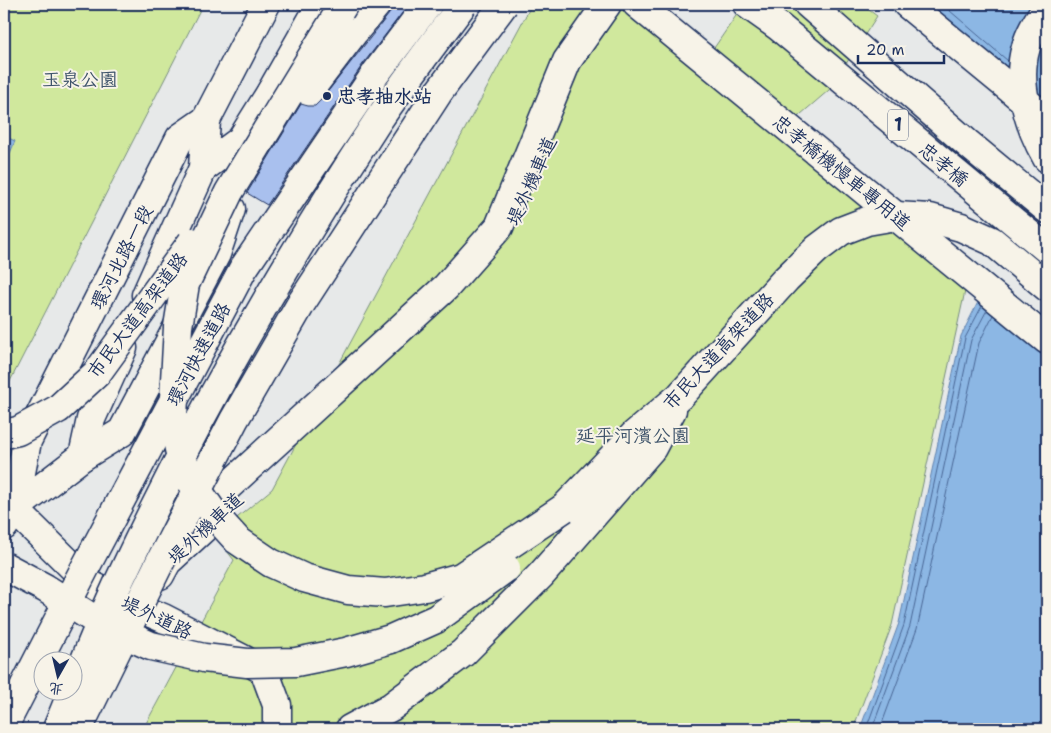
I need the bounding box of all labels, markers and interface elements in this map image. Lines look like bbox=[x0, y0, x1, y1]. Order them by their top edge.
scale bar bbox=[858, 32, 945, 64]
text: 20 m bbox=[866, 40, 905, 60]
park label: 玉泉公園 bbox=[42, 67, 118, 92]
place label: 忠孝抽水站 bbox=[337, 84, 432, 109]
marker: 忠孝抽水站 bbox=[321, 90, 333, 102]
street label: 忠孝橋機慢車專用道 bbox=[767, 109, 916, 236]
road number: 1 bbox=[888, 110, 908, 140]
street label: 堤外機車道 bbox=[501, 133, 562, 230]
street label: 忠孝橋 bbox=[914, 137, 974, 192]
street label: 環河北路一段 bbox=[84, 201, 158, 314]
street label: 市民大道高架道路 bbox=[82, 247, 193, 384]
street label: 市民大道高架道路 bbox=[657, 287, 779, 415]
street label: 環河快速道路 bbox=[161, 298, 236, 410]
park label: 延平河濱公園 bbox=[576, 423, 690, 448]
street label: 堤外機車道 bbox=[162, 487, 249, 570]
street label: 堤外道路 bbox=[117, 590, 197, 645]
north arrow bbox=[32, 650, 82, 700]
text: 北 bbox=[48, 679, 64, 699]

